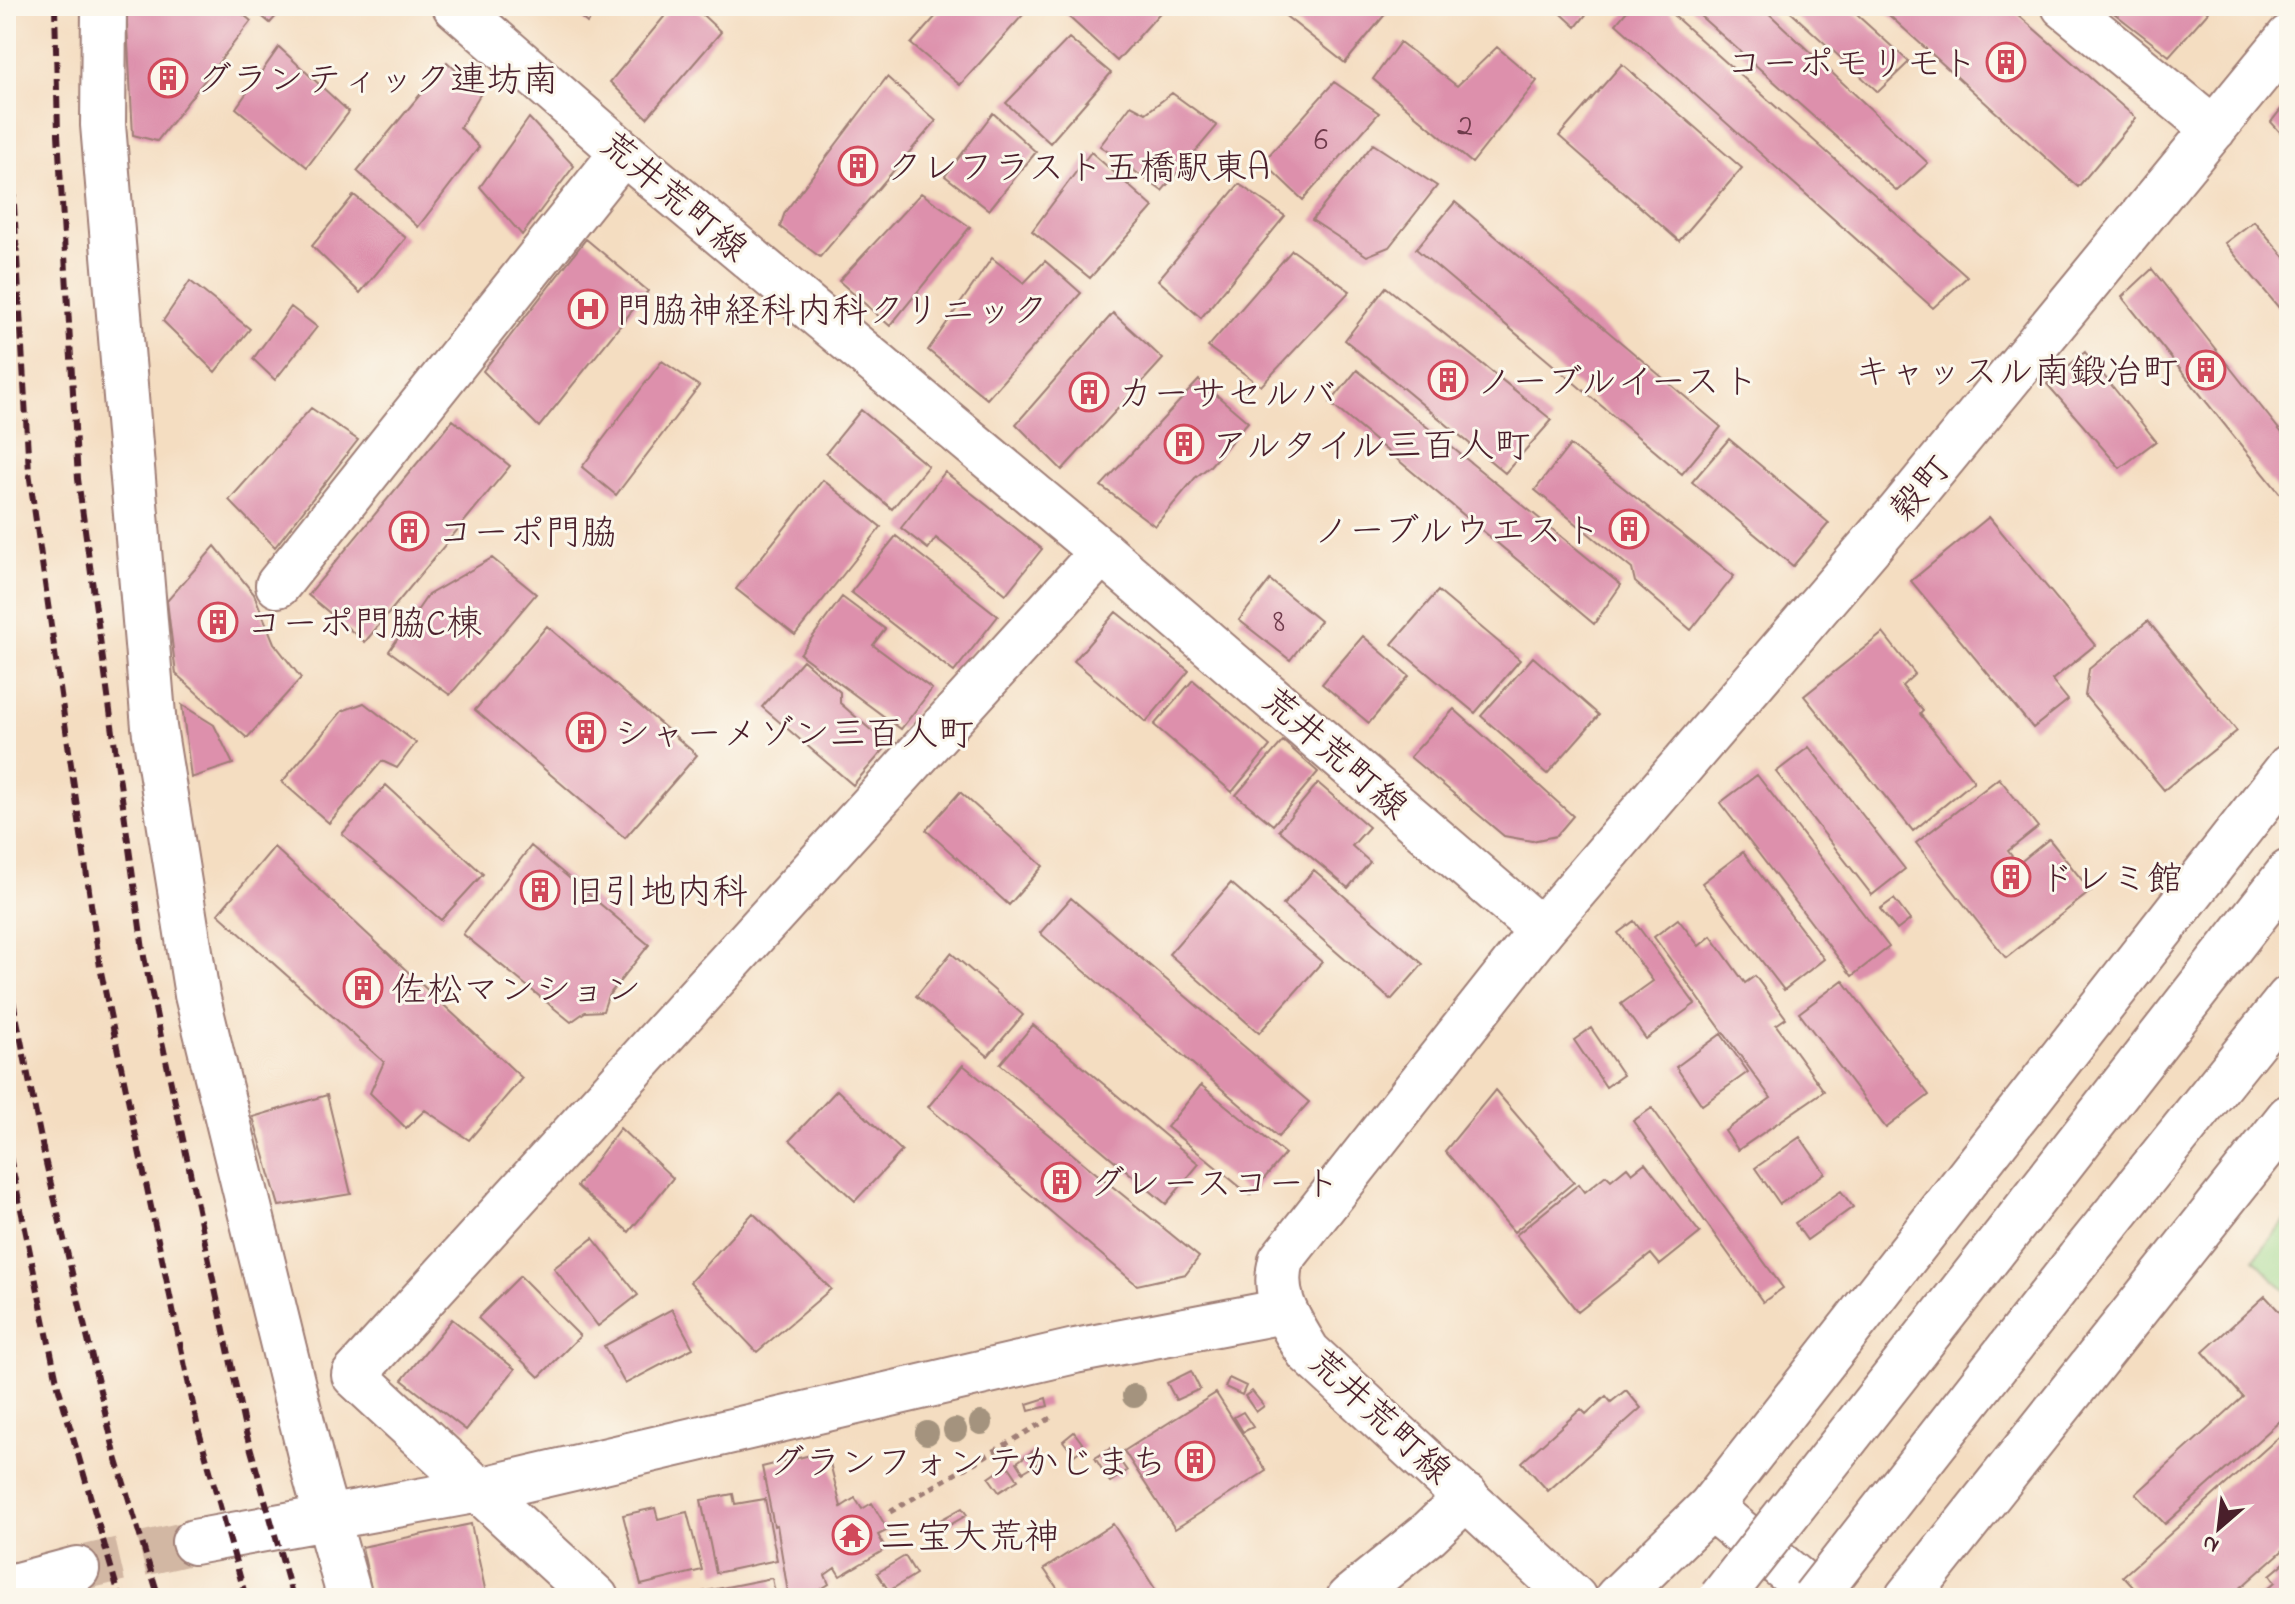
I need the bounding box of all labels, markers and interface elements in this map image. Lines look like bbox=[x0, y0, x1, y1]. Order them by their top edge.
place label: コーポモリモト bbox=[1726, 40, 1978, 93]
building icon: コーポモリモト bbox=[1985, 41, 2027, 83]
place label: グランティック連坊南 bbox=[196, 56, 558, 109]
building icon: グランティック連坊南 bbox=[147, 57, 189, 99]
house number: 2 bbox=[1457, 104, 1473, 151]
house number: 6 bbox=[1314, 118, 1328, 165]
street label: 荒井荒町線 bbox=[586, 120, 758, 277]
place label: クレフラスト五橋駅東A bbox=[886, 144, 1270, 197]
building icon: クレフラスト五橋駅東A bbox=[837, 145, 879, 187]
place label: 門脇神経科内科クリニック bbox=[616, 287, 1048, 340]
hospital icon: 門脇神経科内科クリニック bbox=[567, 288, 609, 330]
place label: キャッスル南鍛冶町 bbox=[1854, 348, 2178, 401]
building icon: キャッスル南鍛冶町 bbox=[2185, 349, 2227, 391]
place label: ノーブルイースト bbox=[1476, 358, 1759, 411]
building icon: ノーブルイースト bbox=[1427, 359, 1469, 401]
place label: カーサセルバ bbox=[1117, 370, 1336, 423]
building icon: カーサセルバ bbox=[1068, 371, 1110, 413]
place label: アルタイル三百人町 bbox=[1212, 422, 1530, 475]
building icon: アルタイル三百人町 bbox=[1163, 423, 1205, 465]
street label: 穀町 bbox=[1879, 445, 1966, 535]
place label: ノーブルウエスト bbox=[1313, 507, 1601, 560]
building icon: ノーブルウエスト bbox=[1608, 508, 1650, 550]
place label: コーポ門脇 bbox=[437, 509, 617, 562]
building icon: コーポ門脇 bbox=[388, 510, 430, 552]
place label: コーポ門脇C棟 bbox=[246, 600, 482, 653]
house number: 8 bbox=[1273, 600, 1285, 647]
building icon: コーポ門脇C棟 bbox=[197, 601, 239, 643]
street label: 荒井荒町線 bbox=[1248, 676, 1418, 834]
place label: シャーメゾン三百人町 bbox=[614, 710, 974, 763]
building icon: シャーメゾン三百人町 bbox=[565, 711, 607, 753]
place label: ドレミ館 bbox=[2039, 855, 2183, 908]
building icon: ドレミ館 bbox=[1990, 856, 2032, 898]
place label: 旧引地内科 bbox=[568, 868, 748, 921]
building icon: 旧引地内科 bbox=[519, 869, 561, 911]
place label: 佐松マンション bbox=[391, 966, 642, 1019]
building icon: 佐松マンション bbox=[342, 967, 384, 1009]
place label: グレースコート bbox=[1089, 1160, 1340, 1213]
building icon: グレースコート bbox=[1040, 1161, 1082, 1203]
street label: 荒井荒町線 bbox=[1294, 1338, 1462, 1499]
place label: グランフォンテかじまち bbox=[769, 1439, 1167, 1492]
building icon: グランフォンテかじまち bbox=[1174, 1440, 1216, 1482]
north arrow bbox=[2179, 1488, 2259, 1568]
place label: 三宝大荒神 bbox=[880, 1513, 1060, 1566]
temple icon: 三宝大荒神 bbox=[831, 1514, 873, 1556]
text: N bbox=[2197, 1525, 2225, 1561]

